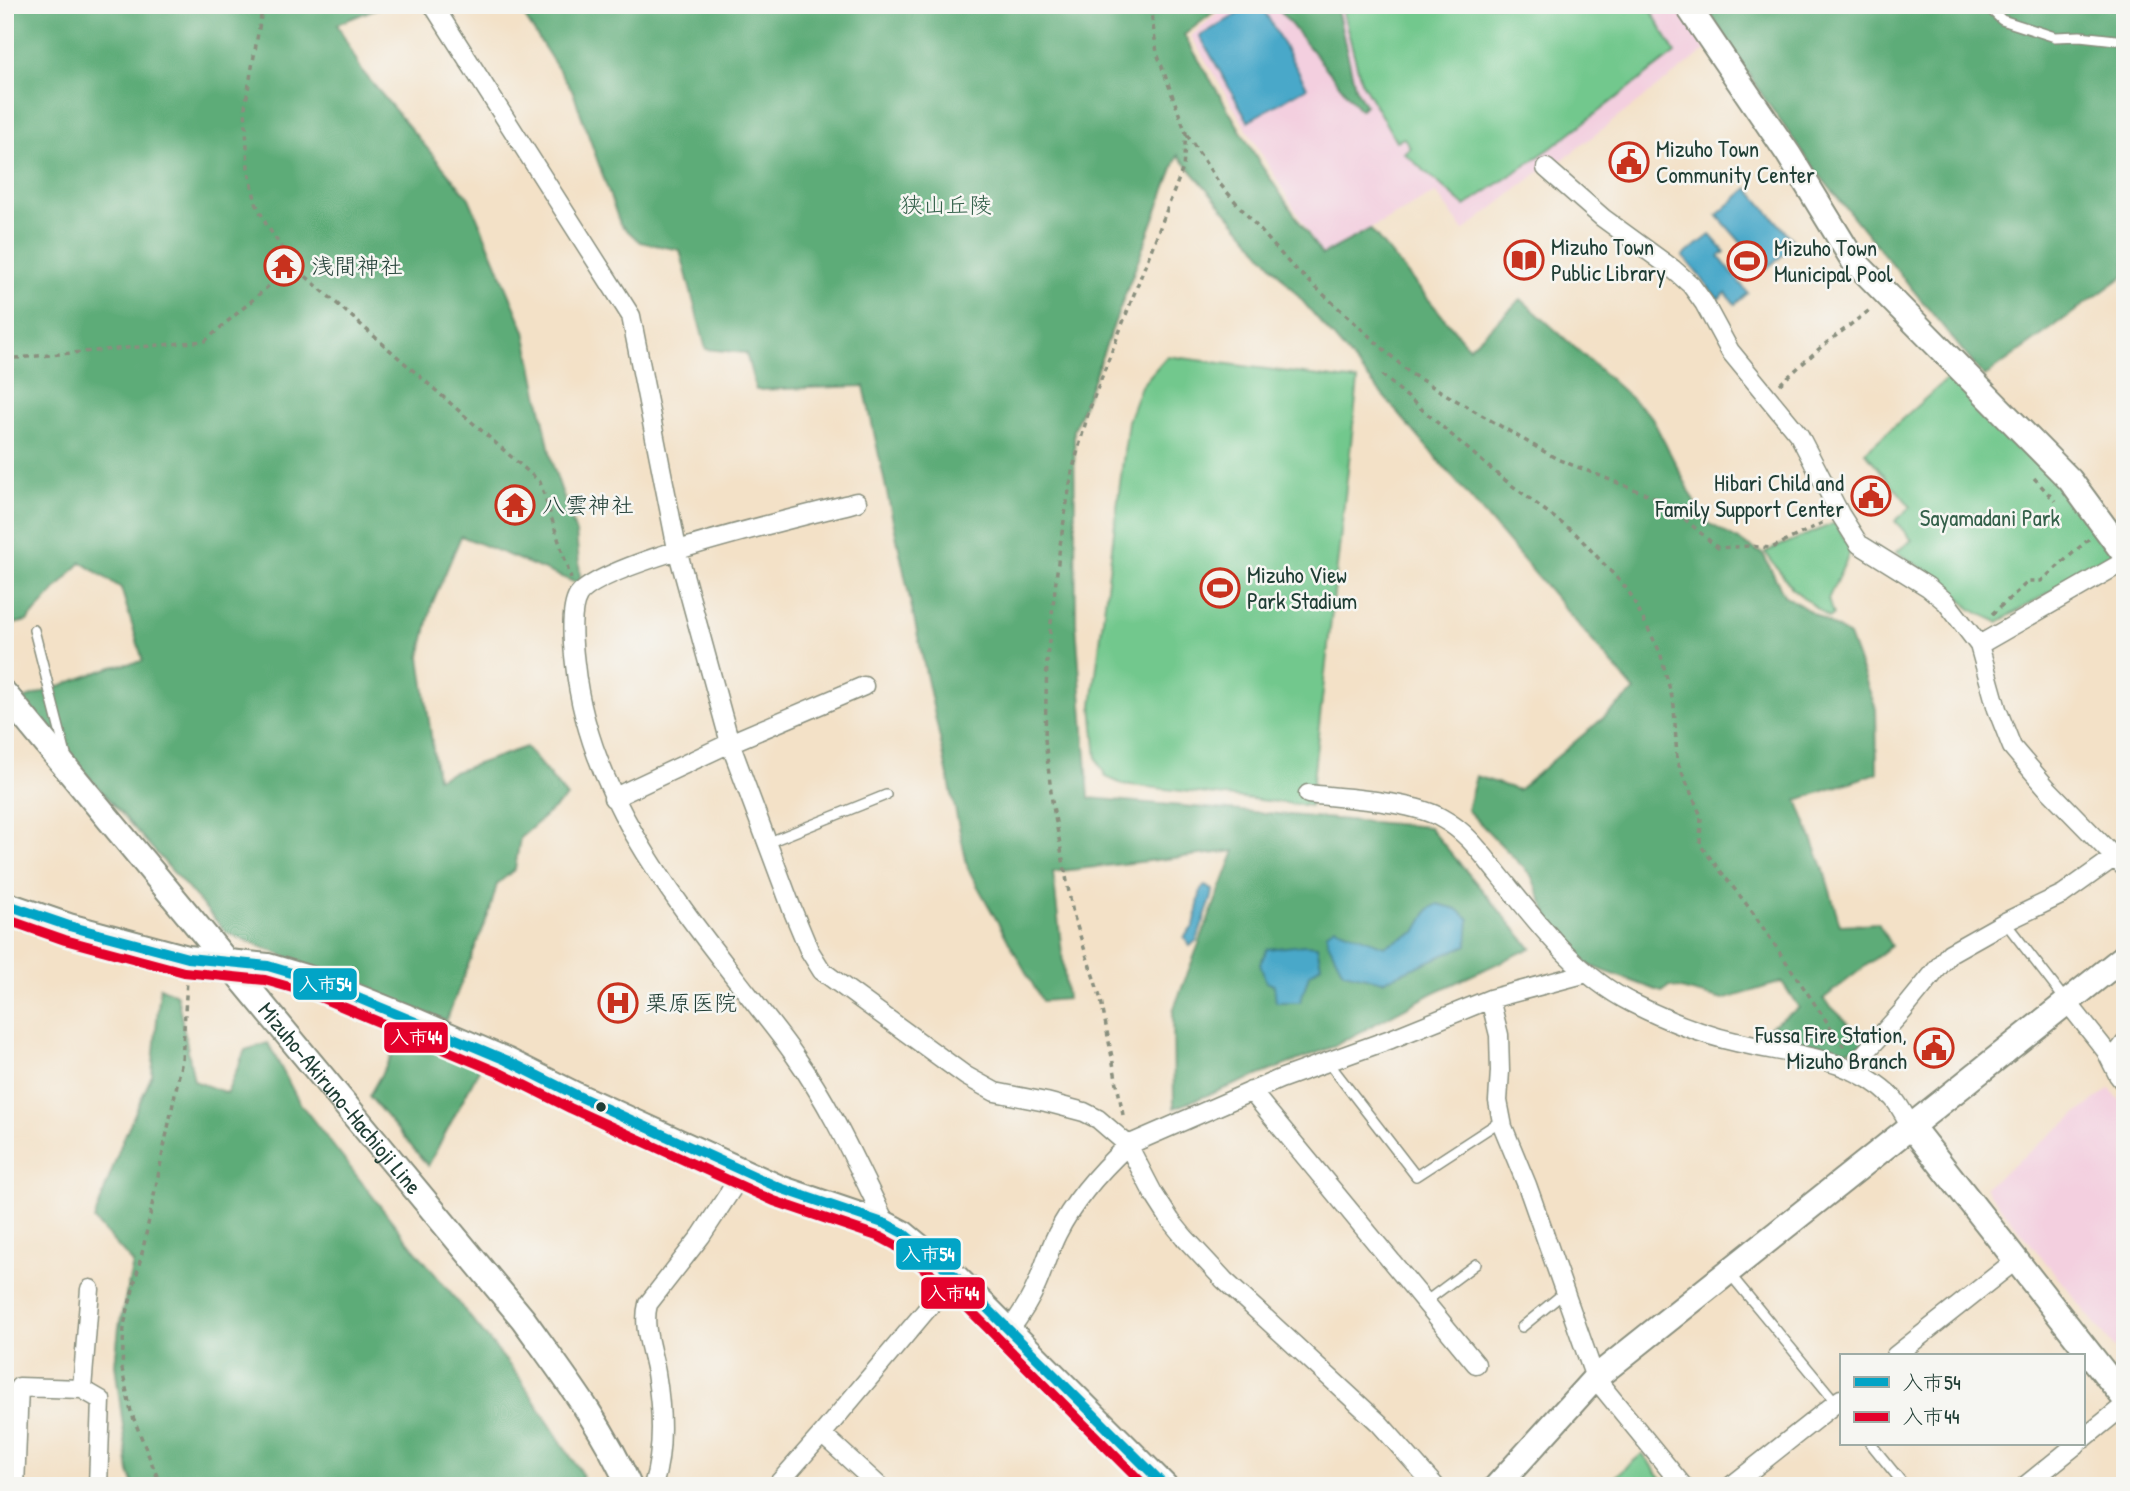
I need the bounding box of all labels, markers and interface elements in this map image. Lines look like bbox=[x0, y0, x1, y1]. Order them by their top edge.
place label: Mizuho Town Community Center bbox=[1656, 133, 1815, 190]
public building icon: Mizuho Town Community Center bbox=[1608, 141, 1650, 183]
park label: 狭山丘陵 bbox=[900, 189, 992, 220]
place label: Mizuho Town Public Library bbox=[1551, 231, 1666, 288]
place label: Mizuho Town Municipal Pool bbox=[1774, 232, 1893, 289]
library icon: Mizuho Town Public Library bbox=[1503, 239, 1545, 281]
sports icon: Mizuho Town Municipal Pool bbox=[1726, 240, 1768, 282]
temple icon: 浅間神社 bbox=[263, 245, 305, 287]
place label: 浅間神社 bbox=[311, 250, 403, 281]
place label: Hibari Child and Family Support Center bbox=[1655, 467, 1844, 524]
public building icon: Hibari Child and Family Support Center bbox=[1850, 475, 1892, 517]
temple icon: 八雲神社 bbox=[494, 484, 536, 526]
place label: 八雲神社 bbox=[542, 489, 634, 520]
park label: Sayamadani Park bbox=[1920, 502, 2061, 533]
place label: Mizuho View Park Stadium bbox=[1247, 559, 1357, 616]
sports icon: Mizuho View Park Stadium bbox=[1199, 567, 1241, 609]
line badge: 入市54 bbox=[292, 967, 358, 1001]
text: 入市54 bbox=[298, 971, 352, 997]
hospital icon: 栗原医院 bbox=[597, 982, 639, 1024]
place label: 栗原医院 bbox=[645, 987, 737, 1018]
street label: Mizuho-Akiruno-Hachioji Line bbox=[252, 995, 429, 1201]
place label: Fussa Fire Station, Mizuho Branch bbox=[1754, 1019, 1907, 1076]
line badge: 入市44 bbox=[383, 1021, 449, 1054]
text: 入市44 bbox=[390, 1024, 442, 1050]
public building icon: Fussa Fire Station, Mizuho Branch bbox=[1913, 1027, 1955, 1069]
unlabelled marker bbox=[594, 1100, 608, 1114]
line badge: 入市54 bbox=[895, 1237, 962, 1271]
text: 入市54 bbox=[901, 1241, 955, 1267]
line badge: 入市44 bbox=[920, 1276, 986, 1310]
text: 入市44 bbox=[927, 1280, 979, 1306]
legend bbox=[1840, 1354, 2084, 1446]
text: 入市54 bbox=[1902, 1368, 1961, 1397]
text: 入市44 bbox=[1902, 1402, 1960, 1431]

